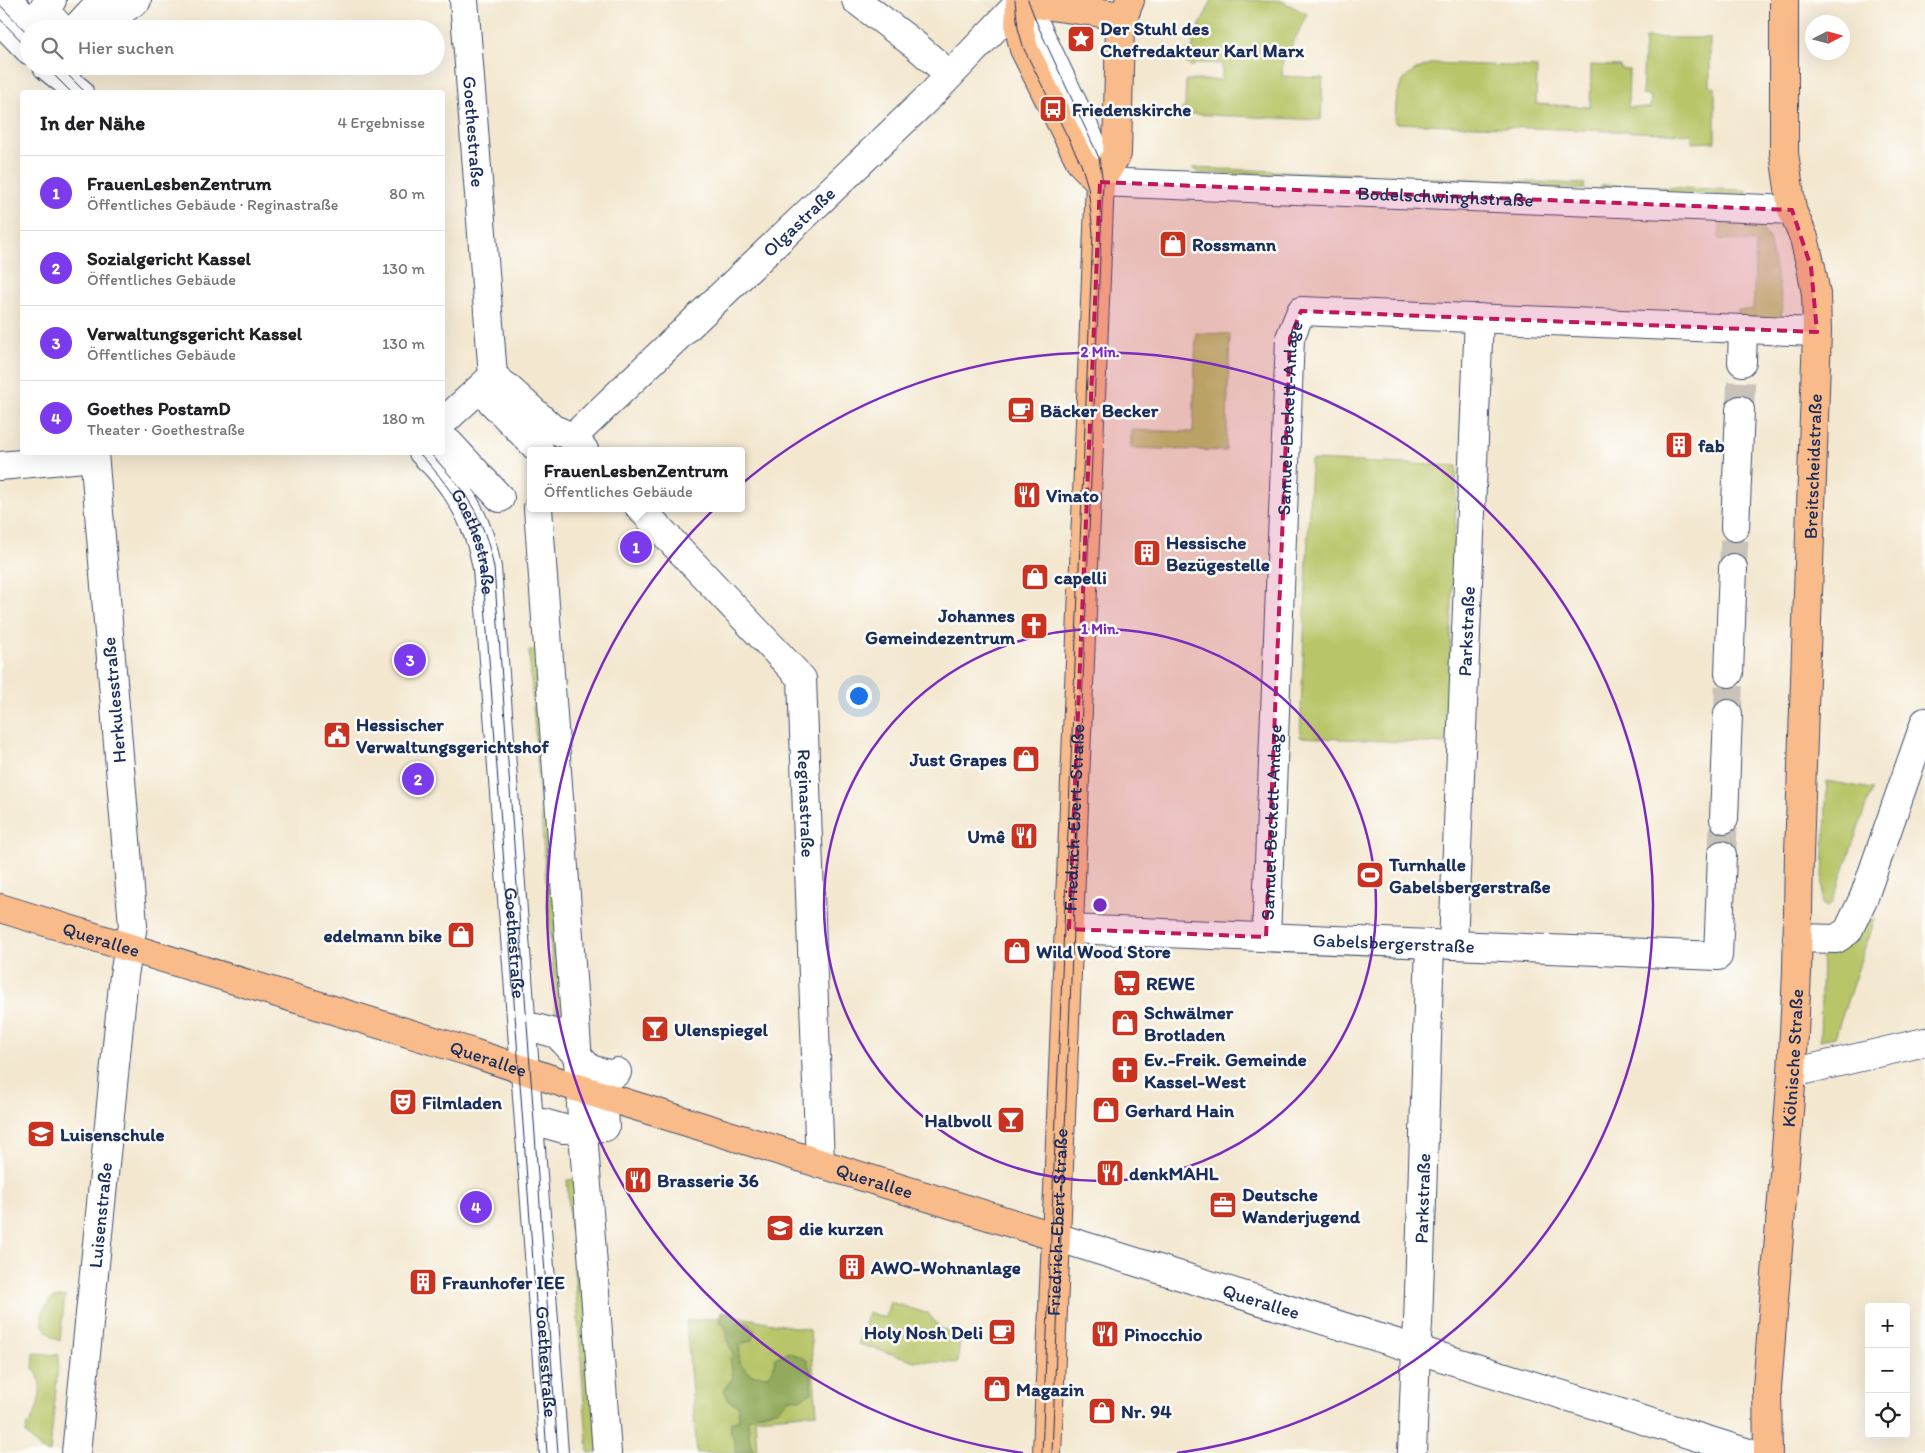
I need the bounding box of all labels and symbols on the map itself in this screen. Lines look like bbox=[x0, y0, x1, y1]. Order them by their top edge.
north arrow bbox=[1805, 15, 1850, 60]
place label: Der Stuhl des Chefredakteur Karl Marx bbox=[1100, 17, 1304, 62]
place icon: Der Stuhl des Chefredakteur Karl Marx bbox=[1066, 24, 1096, 54]
street label: Goethestraße bbox=[458, 75, 490, 188]
bus stop icon: Friedenskirche bbox=[1038, 94, 1068, 124]
place label: Friedenskirche bbox=[1072, 98, 1191, 121]
street label: Olgastraße bbox=[757, 181, 840, 261]
street label: Bodelschwinghstraße bbox=[1357, 181, 1534, 211]
shop icon: Rossmann bbox=[1158, 229, 1188, 259]
place label: Rossmann bbox=[1192, 233, 1277, 256]
street label: Samuel-Beckett-Anlage bbox=[1271, 317, 1308, 516]
text: 2 Min. bbox=[1080, 343, 1120, 361]
street label: Breitscheidstraße bbox=[1798, 393, 1826, 540]
cafe icon: Bäcker Becker bbox=[1006, 395, 1036, 425]
place label: Bäcker Becker bbox=[1040, 399, 1159, 422]
building icon: fab bbox=[1664, 430, 1694, 460]
place label: fab bbox=[1698, 434, 1725, 457]
restaurant icon: Vinato bbox=[1012, 480, 1042, 510]
street label: Goethestraße bbox=[446, 484, 500, 595]
place label: Vinato bbox=[1046, 484, 1099, 507]
pin: 1 bbox=[620, 528, 652, 566]
place label: Hessische Bezügestelle bbox=[1166, 531, 1270, 576]
building icon: Hessische Bezügestelle bbox=[1132, 538, 1162, 568]
shop icon: capelli bbox=[1020, 562, 1050, 592]
place label: capelli bbox=[1054, 566, 1107, 589]
street label: Parkstraße bbox=[1453, 586, 1479, 677]
place label: Johannes Gemeindezentrum bbox=[865, 604, 1016, 649]
church icon: Johannes Gemeindezentrum bbox=[1019, 611, 1049, 641]
text: 1 Min. bbox=[1081, 620, 1119, 638]
street label: Herkulesstraße bbox=[97, 636, 131, 764]
pin: 3 bbox=[394, 641, 426, 679]
your location bbox=[846, 683, 872, 709]
place label: Hessischer Verwaltungsgerichtshof bbox=[356, 713, 549, 758]
public building icon: Hessischer Verwaltungsgerichtshof bbox=[322, 720, 352, 750]
street label: Friedrich-Ebert-Straße bbox=[1058, 723, 1089, 912]
street label: Samuel-Beckett-Anlage bbox=[1255, 724, 1286, 920]
shop icon: Just Grapes bbox=[1011, 744, 1041, 774]
place label: Just Grapes bbox=[909, 748, 1008, 771]
street label: Reginastraße bbox=[793, 749, 820, 858]
pin: 2 bbox=[402, 760, 434, 798]
restaurant icon: Umê bbox=[1009, 821, 1039, 851]
place label: Umê bbox=[967, 825, 1005, 848]
place label: Turnhalle Gabelsbergerstraße bbox=[1388, 853, 1551, 898]
sports icon: Turnhalle Gabelsbergerstraße bbox=[1355, 860, 1385, 890]
street label: Goethestraße bbox=[500, 886, 531, 999]
centre of rings bbox=[1091, 896, 1109, 914]
street label: Querallee bbox=[60, 916, 143, 962]
shop icon: edelmann bike bbox=[446, 920, 476, 950]
place label: edelmann bike bbox=[323, 924, 442, 947]
street label: Gabelsbergerstraße bbox=[1312, 928, 1475, 957]
shop icon: Wild Wood Store bbox=[1002, 936, 1032, 966]
place label: Wild Wood Store bbox=[1036, 940, 1171, 963]
supermarket icon: REWE bbox=[1112, 968, 1142, 998]
place label: REWE bbox=[1146, 972, 1195, 995]
street label: Kölnische Straße bbox=[1776, 988, 1808, 1128]
place label: Schwälmer Brotladen bbox=[1144, 1001, 1234, 1046]
shop icon: Schwälmer Brotladen bbox=[1110, 1008, 1140, 1038]
bar icon: Ulenspiegel bbox=[640, 1014, 670, 1044]
place label: Ulenspiegel bbox=[674, 1018, 769, 1041]
street label: Querallee bbox=[447, 1035, 530, 1082]
place label: Ev.-Freik. Gemeinde Kassel-West bbox=[1144, 1048, 1307, 1093]
church icon: Ev.-Freik. Gemeinde Kassel-West bbox=[1110, 1055, 1140, 1085]
theatre icon: Filmladen bbox=[388, 1087, 418, 1117]
place label: Filmladen bbox=[422, 1091, 503, 1114]
shop icon: Gerhard Hain bbox=[1091, 1095, 1121, 1125]
place label: Gerhard Hain bbox=[1125, 1099, 1235, 1122]
bar icon: Halbvoll bbox=[996, 1105, 1026, 1135]
place label: Halbvoll bbox=[924, 1109, 993, 1132]
school or university icon: Luisenschule bbox=[26, 1119, 56, 1149]
place label: Luisenschule bbox=[60, 1123, 165, 1146]
street label: Friedrich-Ebert-Straße bbox=[1041, 1128, 1072, 1316]
street label: Parkstraße bbox=[1409, 1153, 1435, 1244]
street label: Querallee bbox=[833, 1158, 916, 1203]
restaurant icon: denkMAHL bbox=[1095, 1158, 1125, 1188]
street label: Luisenstraße bbox=[83, 1161, 117, 1269]
place label: denkMAHL bbox=[1129, 1162, 1219, 1185]
restaurant icon: Brasserie 36 bbox=[623, 1165, 653, 1195]
place label: Brasserie 36 bbox=[657, 1169, 759, 1192]
place label: Deutsche Wanderjugend bbox=[1242, 1183, 1361, 1228]
pin: 4 bbox=[460, 1188, 492, 1226]
office icon: Deutsche Wanderjugend bbox=[1208, 1190, 1238, 1220]
school or university icon: die kurzen bbox=[765, 1213, 795, 1243]
place label: die kurzen bbox=[799, 1217, 884, 1240]
building icon: AWO-Wohnanlage bbox=[837, 1252, 867, 1282]
place label: AWO-Wohnanlage bbox=[870, 1256, 1021, 1279]
building icon: Fraunhofer IEE bbox=[408, 1267, 438, 1297]
place label: Fraunhofer IEE bbox=[442, 1271, 565, 1294]
street label: Querallee bbox=[1220, 1278, 1303, 1324]
street label: Goethestraße bbox=[531, 1305, 563, 1418]
cafe icon: Holy Nosh Deli bbox=[987, 1317, 1017, 1347]
restaurant icon: Pinocchio bbox=[1090, 1319, 1120, 1349]
place label: Holy Nosh Deli bbox=[864, 1321, 983, 1344]
place label: Pinocchio bbox=[1124, 1323, 1203, 1346]
shop icon: Magazin bbox=[982, 1374, 1012, 1404]
place label: Magazin bbox=[1016, 1378, 1084, 1401]
shop icon: Nr. 94 bbox=[1087, 1396, 1117, 1426]
place label: Nr. 94 bbox=[1121, 1400, 1172, 1423]

